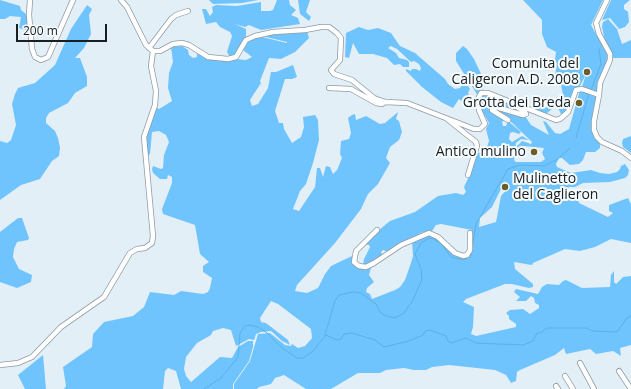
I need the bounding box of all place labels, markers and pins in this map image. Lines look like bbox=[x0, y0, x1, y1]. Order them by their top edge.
place label: Comunita del Caligeron A.D. 2008 bbox=[451, 56, 579, 88]
marker: Comunita del Caligeron A.D. 2008 bbox=[582, 67, 592, 77]
place label: Grotta dei Breda bbox=[463, 95, 571, 111]
marker: Grotta dei Breda bbox=[574, 98, 584, 108]
place label: Antico mulino bbox=[436, 144, 526, 160]
marker: Antico mulino bbox=[529, 147, 539, 157]
place label: Mulinetto del Caglieron bbox=[513, 171, 598, 204]
marker: Mulinetto del Caglieron bbox=[500, 182, 510, 192]

